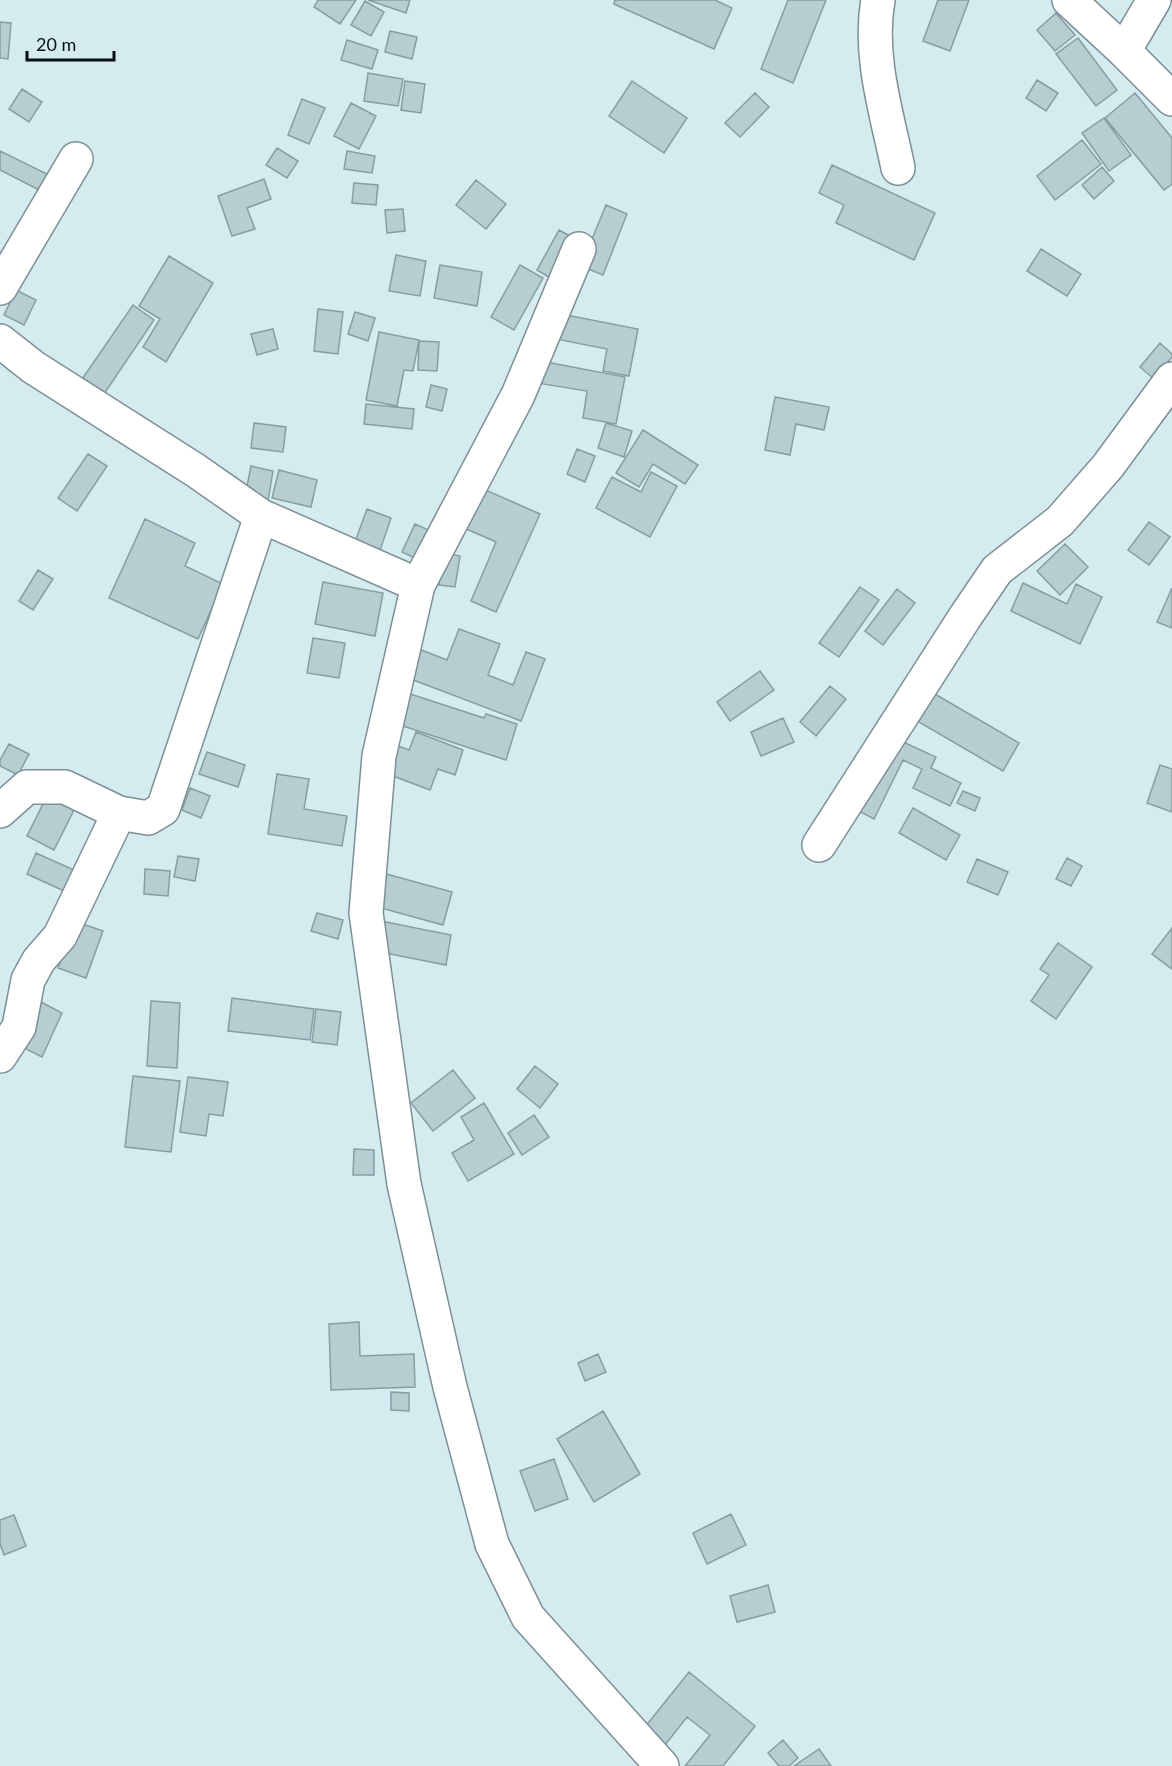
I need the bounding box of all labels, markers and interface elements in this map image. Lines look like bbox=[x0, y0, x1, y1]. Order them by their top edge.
scale bar bbox=[27, 24, 114, 62]
text: 20 m bbox=[36, 33, 76, 55]

